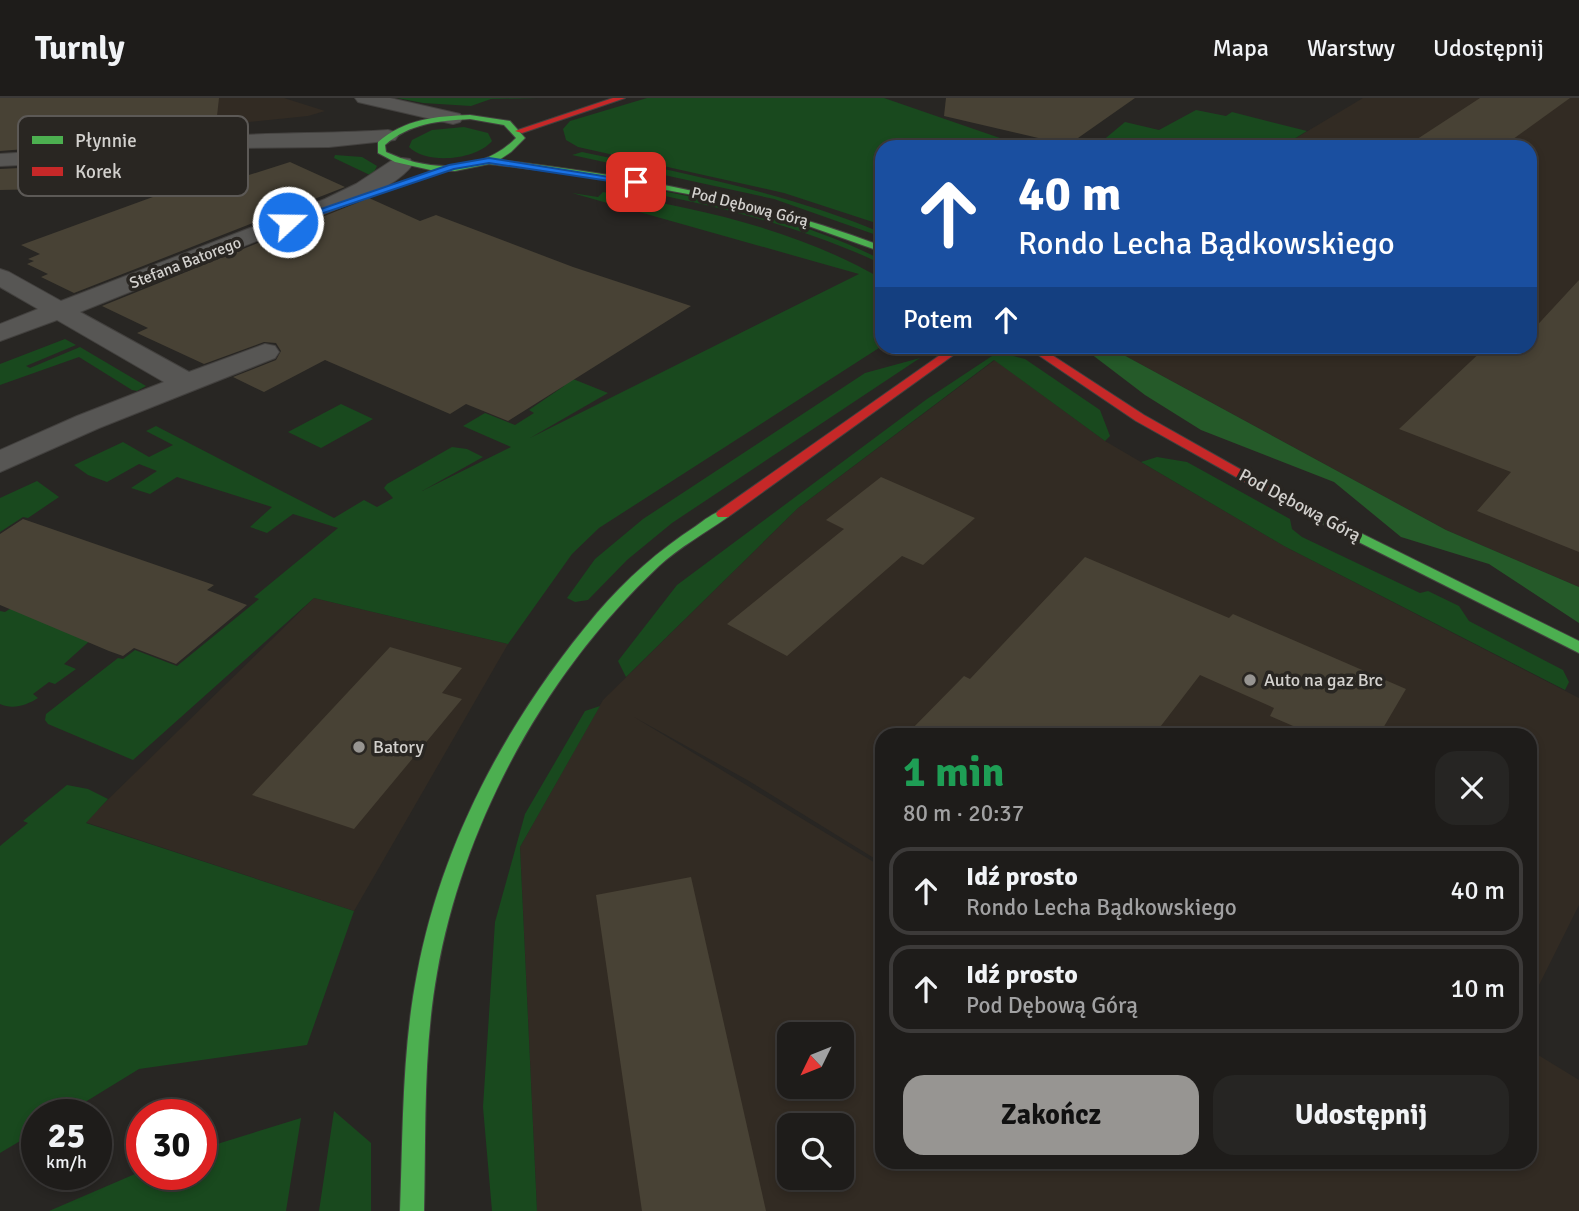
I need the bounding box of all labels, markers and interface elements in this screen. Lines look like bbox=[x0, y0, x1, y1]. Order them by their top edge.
text: Turnly bbox=[35, 28, 125, 69]
text: Mapa bbox=[1212, 33, 1269, 63]
text: Warstwy bbox=[1307, 33, 1395, 63]
text: Udostępnij bbox=[1433, 33, 1544, 63]
legend bbox=[18, 116, 248, 196]
text: Płynnie bbox=[75, 129, 137, 153]
pin bbox=[606, 152, 666, 212]
text: Korek bbox=[75, 160, 122, 184]
icon: arrive bbox=[617, 163, 655, 201]
text: 40 m bbox=[1018, 164, 1121, 224]
icon: ahead bbox=[903, 168, 994, 259]
street label: Pod Dębową Górą bbox=[689, 183, 810, 231]
position arrow bbox=[251, 185, 325, 259]
text: Rondo Lecha Bądkowskiego bbox=[1018, 224, 1395, 263]
street label: Stefana Batorego bbox=[127, 232, 244, 293]
icon: ahead bbox=[987, 301, 1025, 339]
text: Potem bbox=[903, 304, 973, 336]
street label: Pod Dębową Górą bbox=[1235, 464, 1365, 546]
place label: Auto na gaz Brc bbox=[1264, 669, 1383, 691]
marker: Auto na gaz Brc bbox=[1242, 672, 1258, 688]
place label: Batory bbox=[373, 736, 424, 758]
marker: Batory bbox=[351, 739, 367, 755]
text: 1 min bbox=[903, 747, 1004, 798]
button: close bbox=[1435, 751, 1509, 825]
text: 80 m · 20:37 bbox=[903, 799, 1024, 828]
text: Idź prosto bbox=[966, 861, 1078, 893]
icon: ahead bbox=[907, 872, 945, 910]
text: 40 m bbox=[1450, 875, 1505, 907]
text: Rondo Lecha Bądkowskiego bbox=[966, 893, 1237, 922]
text: Idź prosto bbox=[966, 959, 1078, 991]
icon: ahead bbox=[907, 970, 945, 1008]
text: 10 m bbox=[1450, 973, 1505, 1005]
text: Pod Dębową Górą bbox=[966, 991, 1138, 1020]
north arrow bbox=[777, 1022, 854, 1099]
map controls bbox=[777, 1022, 854, 1190]
button: Zakończ bbox=[903, 1075, 1199, 1155]
button: Udostępnij bbox=[1213, 1075, 1509, 1155]
speed limit sign: 30 bbox=[126, 1099, 217, 1190]
button: search bbox=[777, 1113, 854, 1190]
text: 25 bbox=[48, 1114, 85, 1157]
text: km/h bbox=[46, 1151, 87, 1173]

